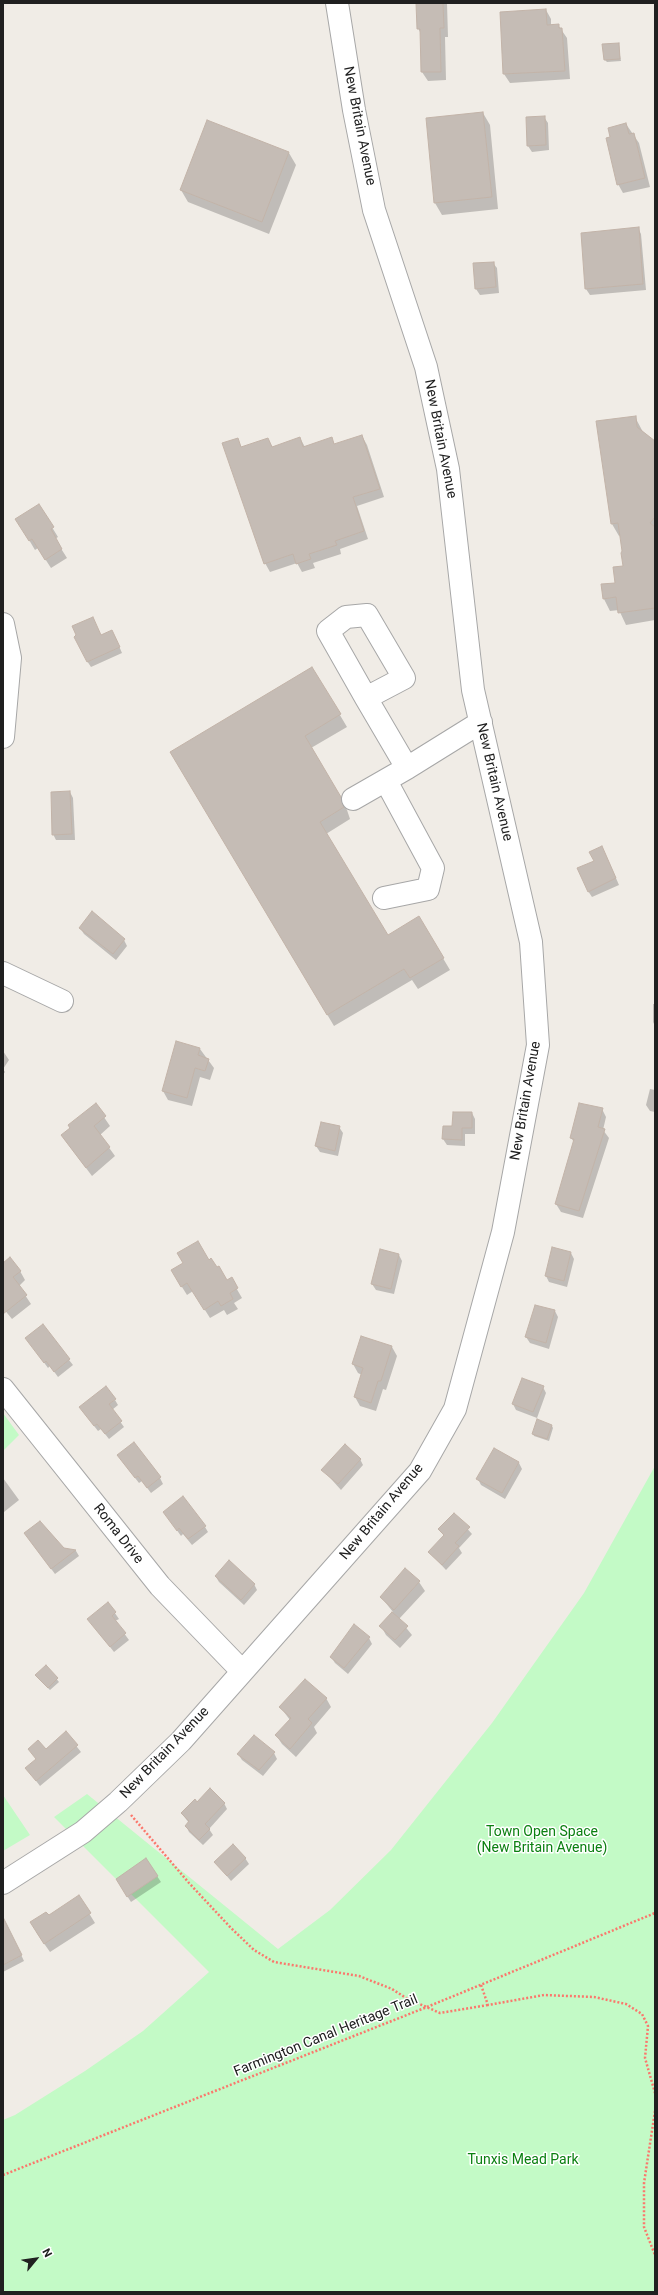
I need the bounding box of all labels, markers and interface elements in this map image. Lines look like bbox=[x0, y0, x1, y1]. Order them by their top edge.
street label: New Britain Avenue bbox=[339, 65, 379, 187]
street label: New Britain Avenue bbox=[420, 378, 460, 500]
street label: New Britain Avenue bbox=[472, 721, 516, 843]
street label: New Britain Avenue bbox=[507, 1040, 545, 1162]
street label: New Britain Avenue bbox=[337, 1460, 427, 1564]
street label: Roma Drive bbox=[89, 1501, 147, 1567]
street label: New Britain Avenue bbox=[117, 1704, 213, 1802]
park label: Town Open Space (New Britain Avenue) bbox=[477, 1824, 607, 1856]
street label: Farmington Canal Heritage Trail bbox=[232, 1991, 420, 2081]
park label: Tunxis Mead Park bbox=[467, 2152, 579, 2168]
north arrow bbox=[16, 2239, 56, 2279]
text: N bbox=[39, 2246, 54, 2259]

